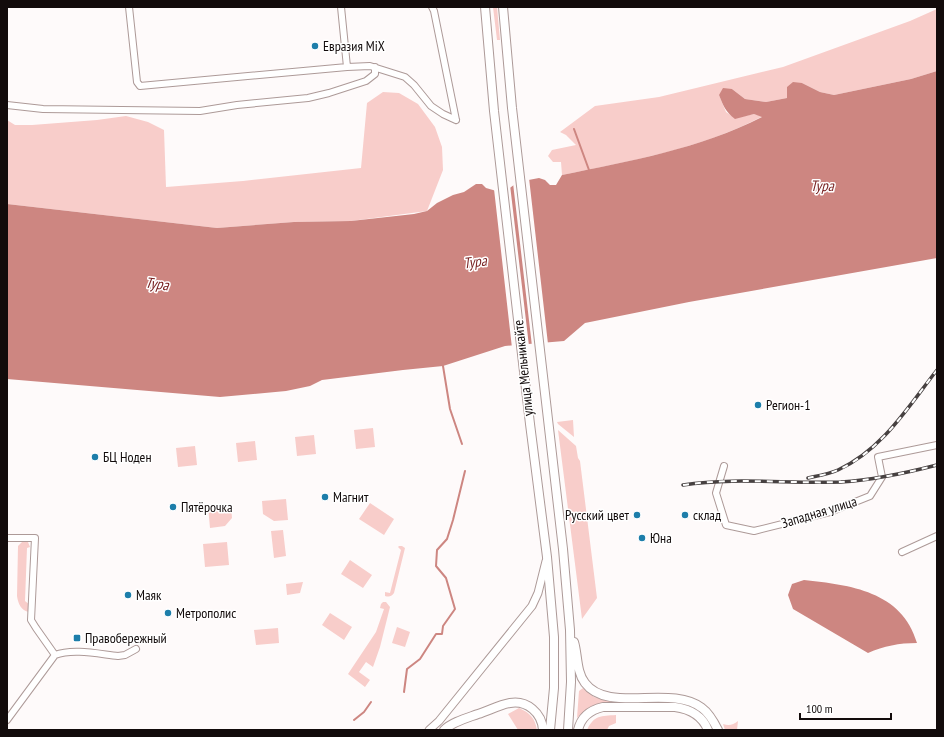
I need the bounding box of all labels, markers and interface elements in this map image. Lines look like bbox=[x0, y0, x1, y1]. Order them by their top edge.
place label: Евразия MiX bbox=[323, 37, 385, 55]
marker: Евразия MiX bbox=[310, 41, 320, 51]
water label: Тура bbox=[810, 176, 835, 195]
water label: Тура bbox=[462, 251, 489, 272]
water label: Тура bbox=[144, 273, 171, 294]
street label: улица Мельникайте bbox=[509, 319, 537, 417]
place label: Регион-1 bbox=[766, 396, 810, 414]
marker: Регион-1 bbox=[753, 400, 763, 410]
place label: БЦ Ноден bbox=[103, 448, 151, 466]
marker: БЦ Ноден bbox=[90, 452, 100, 462]
place label: Магнит bbox=[333, 488, 369, 506]
marker: Магнит bbox=[320, 492, 330, 502]
street label: Западная улица bbox=[779, 492, 859, 532]
place label: Пятёрочка bbox=[181, 498, 233, 516]
marker: Пятёрочка bbox=[168, 502, 178, 512]
place label: Русский цвет bbox=[565, 506, 630, 524]
place label: склад bbox=[693, 506, 721, 524]
marker: Русский цвет bbox=[632, 510, 642, 520]
marker: склад bbox=[680, 510, 690, 520]
place label: Юна bbox=[650, 529, 672, 547]
marker: Юна bbox=[637, 533, 647, 543]
place label: Маяк bbox=[136, 586, 162, 604]
marker: Маяк bbox=[123, 590, 133, 600]
place label: Метрополис bbox=[176, 604, 236, 622]
marker: Метрополис bbox=[163, 608, 173, 618]
place label: Правобережный bbox=[85, 629, 167, 647]
marker: Правобережный bbox=[72, 633, 82, 643]
scale bar bbox=[800, 695, 891, 721]
text: 100 m bbox=[806, 701, 833, 716]

